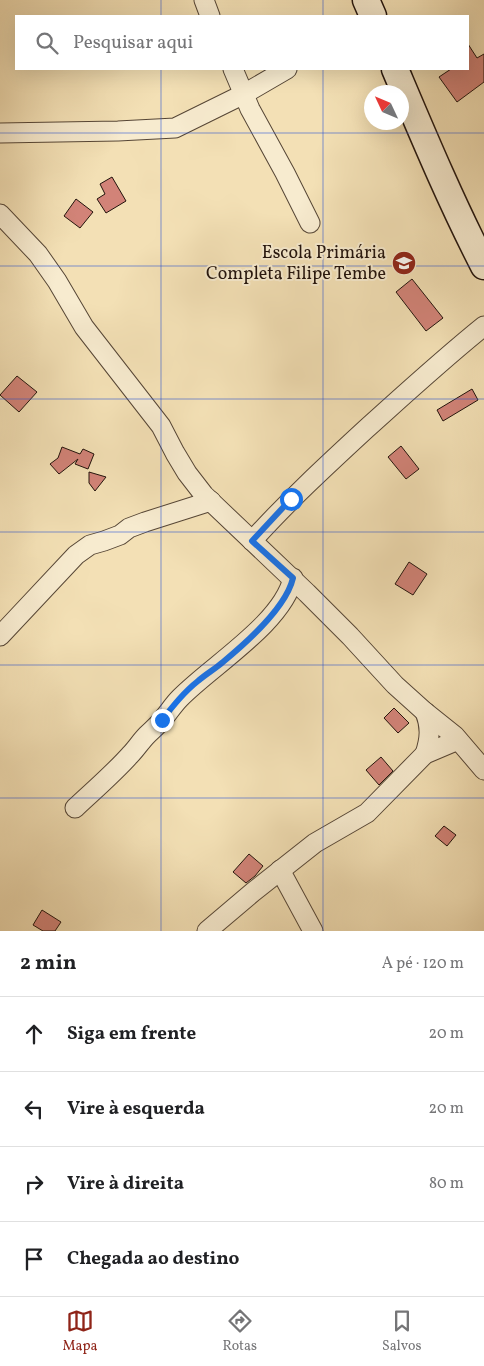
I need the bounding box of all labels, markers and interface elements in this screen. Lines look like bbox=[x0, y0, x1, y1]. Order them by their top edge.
search box bbox=[15, 15, 469, 70]
icon: search bbox=[33, 29, 61, 57]
text: Pesquisar aqui bbox=[73, 30, 193, 56]
north arrow bbox=[364, 85, 409, 130]
place label: Escola Primária Completa Filipe Tembe bbox=[206, 241, 386, 287]
school or university icon: Escola Primária Completa Filipe Tembe bbox=[391, 250, 417, 276]
route start bbox=[280, 488, 303, 511]
route end bbox=[151, 709, 174, 732]
text: 2 min bbox=[20, 949, 77, 978]
text: A pé · 120 m bbox=[382, 953, 464, 975]
icon: ahead bbox=[20, 1020, 48, 1048]
text: Siga em frente bbox=[67, 1021, 196, 1047]
text: 20 m bbox=[429, 1023, 464, 1045]
icon: left bbox=[20, 1095, 48, 1123]
text: Vire à esquerda bbox=[67, 1096, 205, 1122]
text: 20 m bbox=[429, 1098, 464, 1120]
icon: right bbox=[20, 1170, 48, 1198]
text: Vire à direita bbox=[67, 1171, 184, 1197]
text: 80 m bbox=[429, 1173, 464, 1195]
icon: arrive bbox=[20, 1245, 48, 1273]
text: Chegada ao destino bbox=[67, 1246, 239, 1272]
tab: Mapa bbox=[62, 1307, 97, 1356]
tab: Rotas bbox=[222, 1307, 257, 1356]
tab: Salvos bbox=[382, 1307, 422, 1356]

